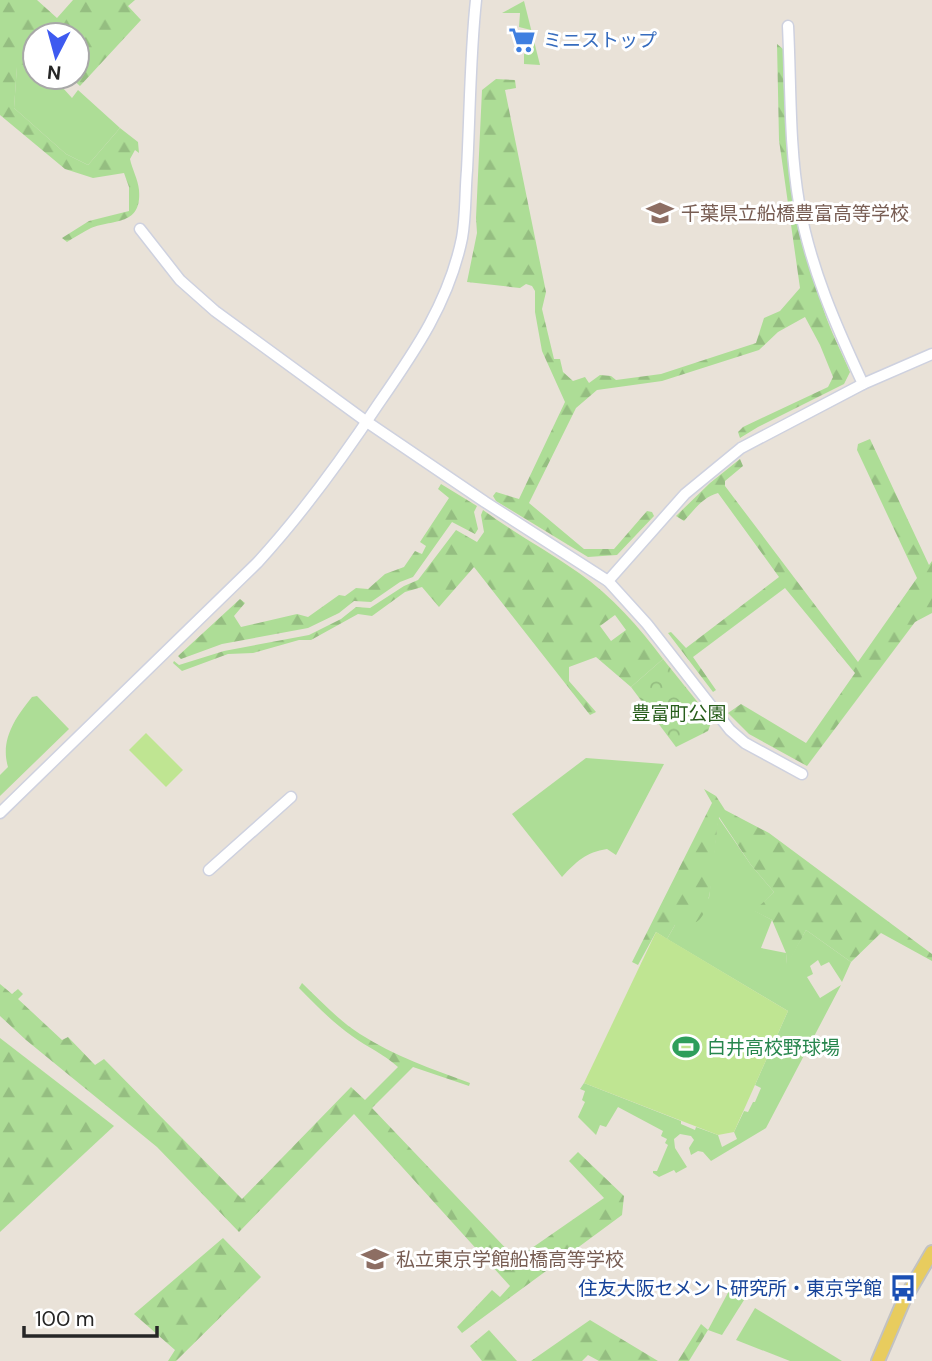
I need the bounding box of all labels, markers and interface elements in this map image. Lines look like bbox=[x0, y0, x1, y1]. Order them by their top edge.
north arrow bbox=[21, 21, 91, 91]
supermarket icon: ミニストップ bbox=[507, 25, 537, 55]
place label: ミニストップ bbox=[543, 28, 657, 53]
text: N bbox=[46, 59, 62, 86]
school or university icon: 千葉県立船橋豊富高等学校 bbox=[645, 198, 675, 228]
place label: 千葉県立船橋豊富高等学校 bbox=[681, 201, 909, 226]
park label: 豊富町公園 bbox=[631, 701, 727, 726]
sports icon: 白井高校野球場 bbox=[671, 1032, 701, 1062]
place label: 白井高校野球場 bbox=[707, 1035, 840, 1060]
school or university icon: 私立東京学館船橋高等学校 bbox=[360, 1244, 390, 1274]
place label: 私立東京学館船橋高等学校 bbox=[396, 1247, 624, 1272]
bus stop icon: 住友大阪セメント研究所・東京学館 bbox=[888, 1273, 918, 1303]
place label: 住友大阪セメント研究所・東京学館 bbox=[578, 1276, 882, 1301]
scale bar bbox=[24, 1294, 158, 1338]
text: 100 m bbox=[35, 1305, 95, 1333]

